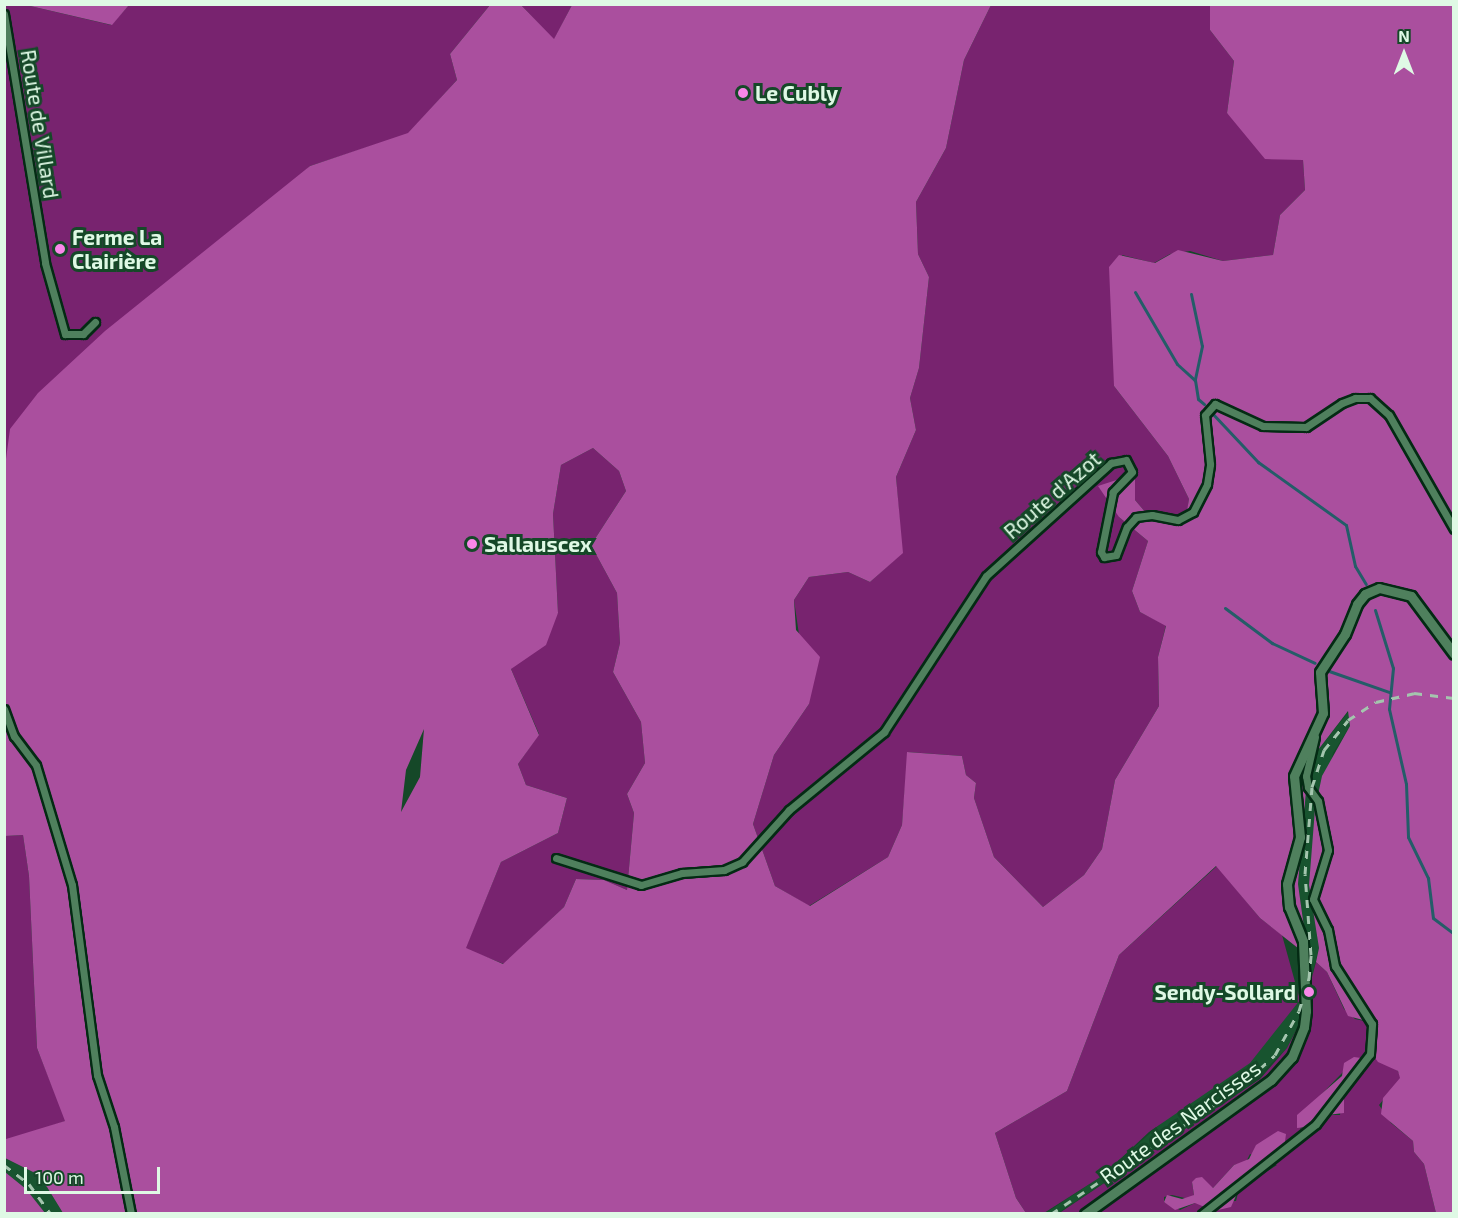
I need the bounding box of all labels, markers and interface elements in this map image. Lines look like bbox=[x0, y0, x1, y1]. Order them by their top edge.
north arrow bbox=[1374, 24, 1434, 84]
text: N bbox=[1398, 26, 1410, 45]
street label: Route de Villard bbox=[16, 47, 64, 201]
place label: Le Cubly bbox=[755, 80, 838, 106]
marker: Le Cubly bbox=[736, 86, 750, 100]
place label: Ferme La Clairière bbox=[72, 224, 162, 274]
marker: Ferme La Clairière bbox=[53, 242, 67, 256]
street label: Route d'Azot bbox=[998, 446, 1106, 544]
place label: Sallauscex bbox=[484, 531, 592, 557]
marker: Sallauscex bbox=[465, 537, 479, 551]
place label: Sendy-Sollard bbox=[1154, 979, 1296, 1005]
marker: Sendy-Sollard bbox=[1300, 983, 1318, 1001]
street label: Route des Narcisses bbox=[1095, 1055, 1265, 1189]
scale bar bbox=[27, 1155, 164, 1193]
text: 100 m bbox=[35, 1166, 84, 1188]

